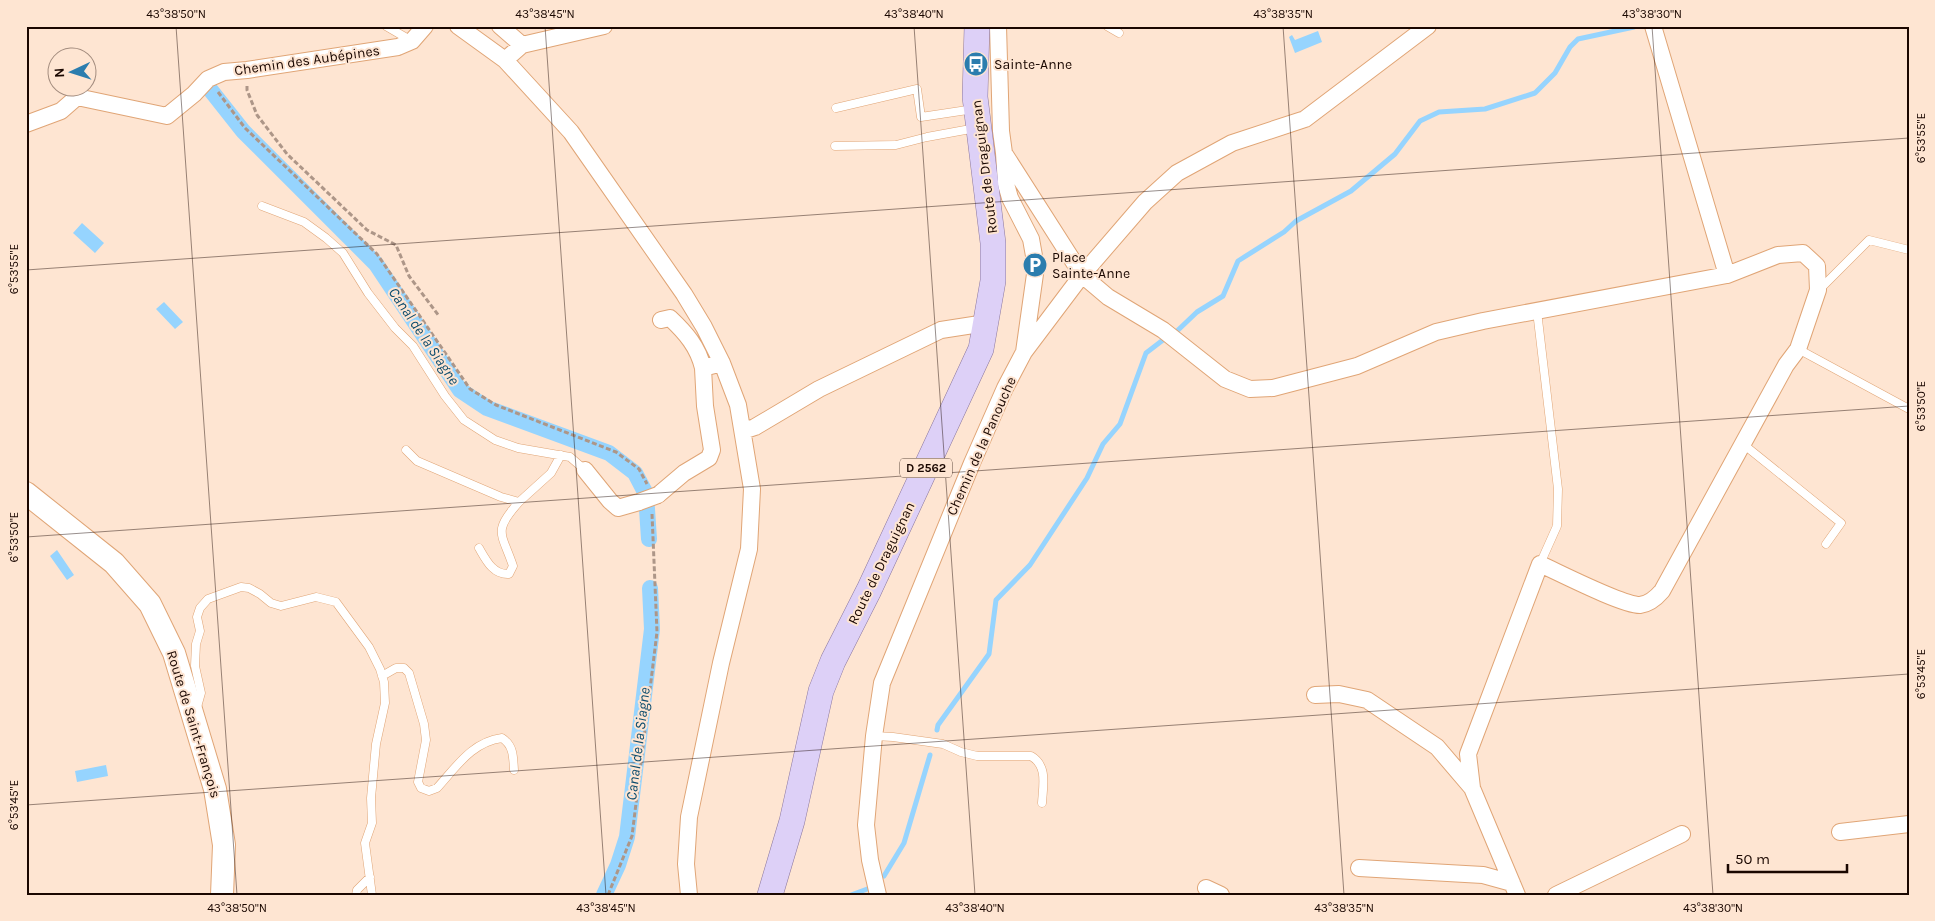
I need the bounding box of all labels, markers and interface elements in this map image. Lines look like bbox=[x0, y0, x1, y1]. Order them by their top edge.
text: 43°38'50"N bbox=[146, 7, 206, 21]
text: 43°38'45"N bbox=[515, 7, 575, 21]
text: 43°38'40"N bbox=[884, 7, 944, 21]
text: 43°38'35"N bbox=[1253, 7, 1313, 21]
text: 43°38'30"N bbox=[1622, 7, 1682, 21]
street label: Chemin des Aubépines bbox=[233, 42, 381, 79]
north arrow bbox=[48, 48, 98, 98]
bus stop icon: Sainte-Anne bbox=[963, 51, 989, 77]
place label: Sainte-Anne bbox=[994, 56, 1072, 73]
text: N bbox=[51, 67, 68, 78]
street label: Route de Draguignan bbox=[968, 99, 1001, 235]
text: 6°53'55"E bbox=[1914, 113, 1928, 163]
text: 6°53'55"E bbox=[7, 244, 21, 294]
place label: Place Sainte-Anne bbox=[1052, 249, 1130, 282]
parking icon: Place Sainte-Anne bbox=[1022, 252, 1048, 278]
water label: Canal de la Siagne bbox=[385, 284, 463, 388]
street label: Chemin de la Panouche bbox=[943, 374, 1020, 518]
text: 6°53'50"E bbox=[1914, 381, 1928, 431]
road number: D 2562 bbox=[900, 458, 952, 478]
street label: Route de Draguignan bbox=[844, 499, 919, 627]
text: 6°53'50"E bbox=[7, 512, 21, 562]
street label: Route de Saint-François bbox=[163, 648, 224, 800]
text: 6°53'45"E bbox=[1914, 649, 1928, 699]
water label: Canal de la Siagne bbox=[622, 686, 654, 802]
text: 6°53'45"E bbox=[7, 780, 21, 830]
scale bar bbox=[1728, 841, 1846, 873]
text: 50 m bbox=[1735, 850, 1770, 868]
text: 43°38'50"N bbox=[207, 901, 267, 915]
text: 43°38'45"N bbox=[576, 901, 636, 915]
text: 43°38'40"N bbox=[945, 901, 1005, 915]
text: 43°38'35"N bbox=[1314, 901, 1374, 915]
text: 43°38'30"N bbox=[1683, 901, 1743, 915]

